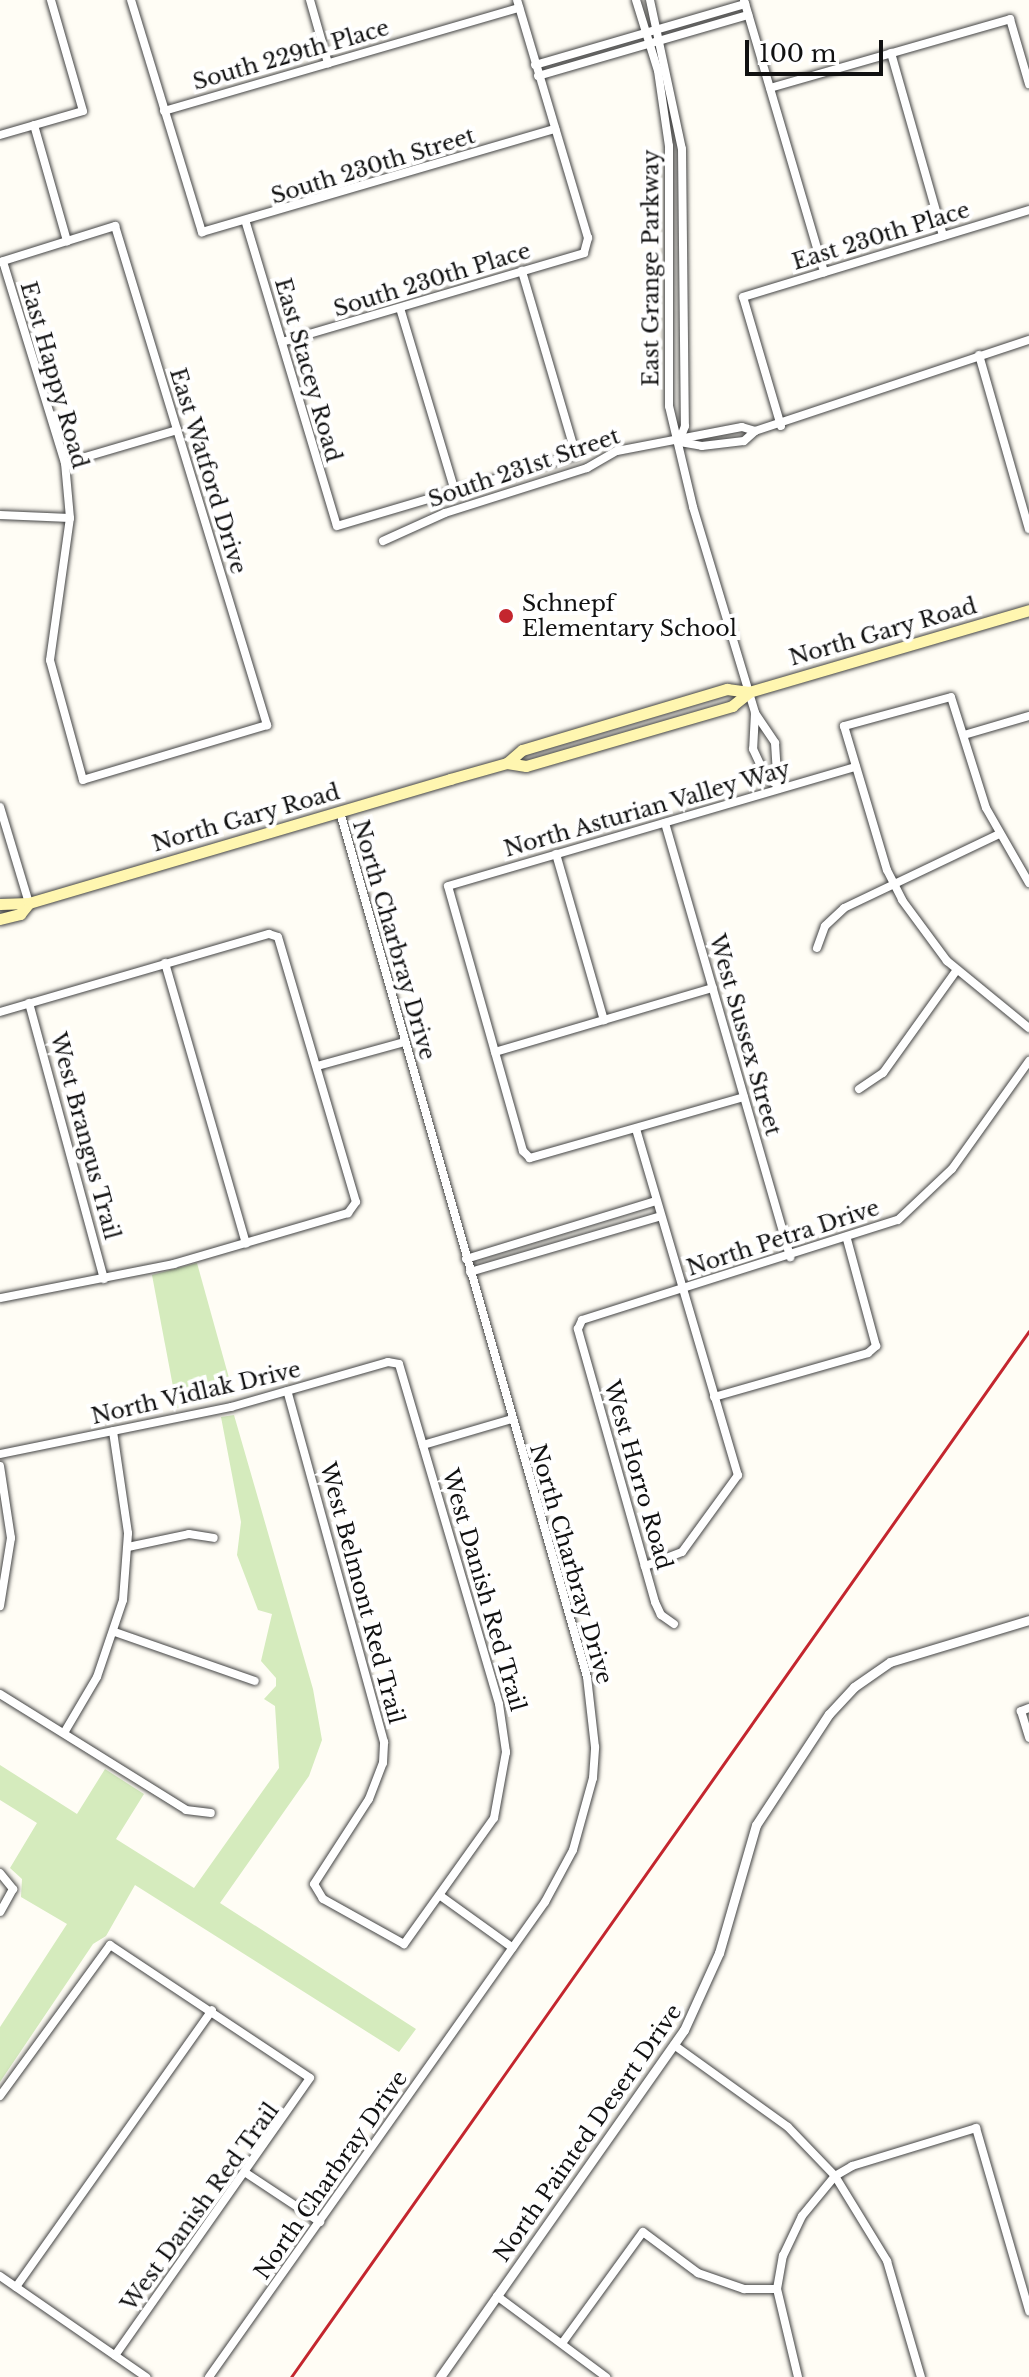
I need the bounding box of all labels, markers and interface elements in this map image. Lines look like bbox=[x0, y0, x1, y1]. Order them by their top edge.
street label: South 229th Place bbox=[190, 14, 392, 96]
scale bar bbox=[749, 24, 887, 74]
text: 100 m bbox=[759, 39, 837, 68]
street label: South 230th Street bbox=[268, 122, 478, 210]
street label: East Grange Parkway bbox=[638, 149, 664, 387]
street label: East 230th Place bbox=[789, 196, 973, 276]
street label: South 230th Place bbox=[330, 237, 534, 323]
street label: East Stacey Road bbox=[269, 275, 347, 465]
street label: East Happy Road bbox=[15, 278, 93, 472]
street label: East Watford Drive bbox=[164, 364, 252, 578]
street label: South 231st Street bbox=[425, 423, 623, 513]
place label: Schnepf Elementary School bbox=[522, 590, 738, 642]
street label: North Gary Road bbox=[786, 592, 980, 672]
marker: Schnepf Elementary School bbox=[497, 607, 515, 625]
street label: North Asturian Valley Way bbox=[499, 755, 795, 863]
street label: North Gary Road bbox=[149, 778, 343, 858]
street label: North Charbray Drive bbox=[347, 817, 441, 1063]
street label: West Sussex Street bbox=[704, 931, 786, 1139]
street label: West Brangus Trail bbox=[45, 1029, 125, 1243]
street label: North Petra Drive bbox=[683, 1194, 883, 1282]
street label: North Vidlak Drive bbox=[88, 1356, 304, 1430]
street label: West Horro Road bbox=[598, 1377, 678, 1573]
street label: North Charbray Drive bbox=[524, 1441, 618, 1687]
street label: West Belmont Red Trail bbox=[314, 1459, 410, 1727]
street label: West Danish Red Trail bbox=[437, 1466, 531, 1714]
street label: North Painted Desert Drive bbox=[489, 1999, 687, 2267]
street label: North Charbray Drive bbox=[249, 2065, 413, 2285]
street label: West Danish Red Trail bbox=[115, 2098, 285, 2316]

